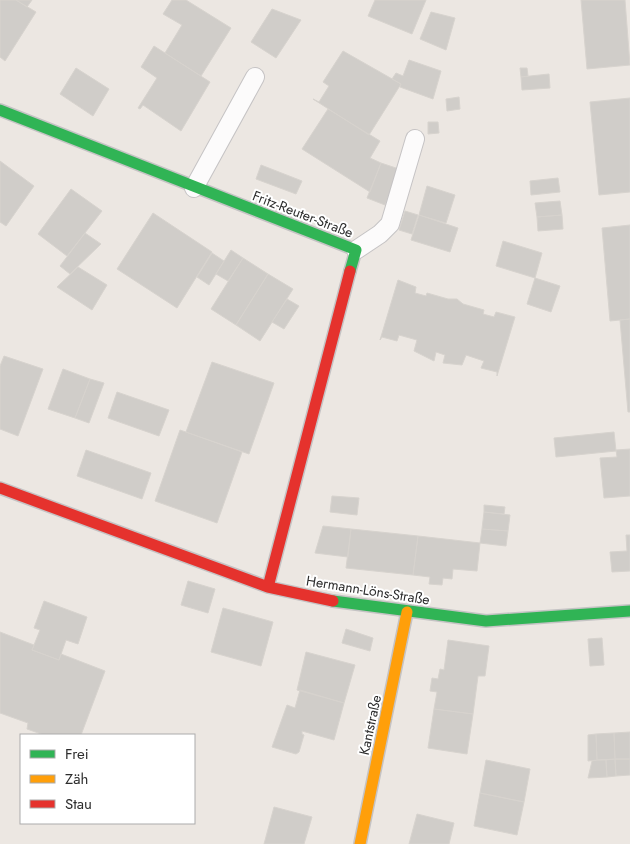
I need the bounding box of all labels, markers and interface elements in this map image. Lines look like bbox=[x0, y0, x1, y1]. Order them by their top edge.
street label: Fritz-Reuter-Straße bbox=[250, 186, 356, 242]
street label: Hermann-Löns-Straße bbox=[305, 570, 431, 610]
street label: Kantstraße bbox=[354, 693, 386, 757]
legend bbox=[20, 734, 195, 824]
text: Frei bbox=[65, 743, 89, 765]
text: Zäh bbox=[65, 768, 88, 790]
text: Stau bbox=[65, 793, 92, 815]

